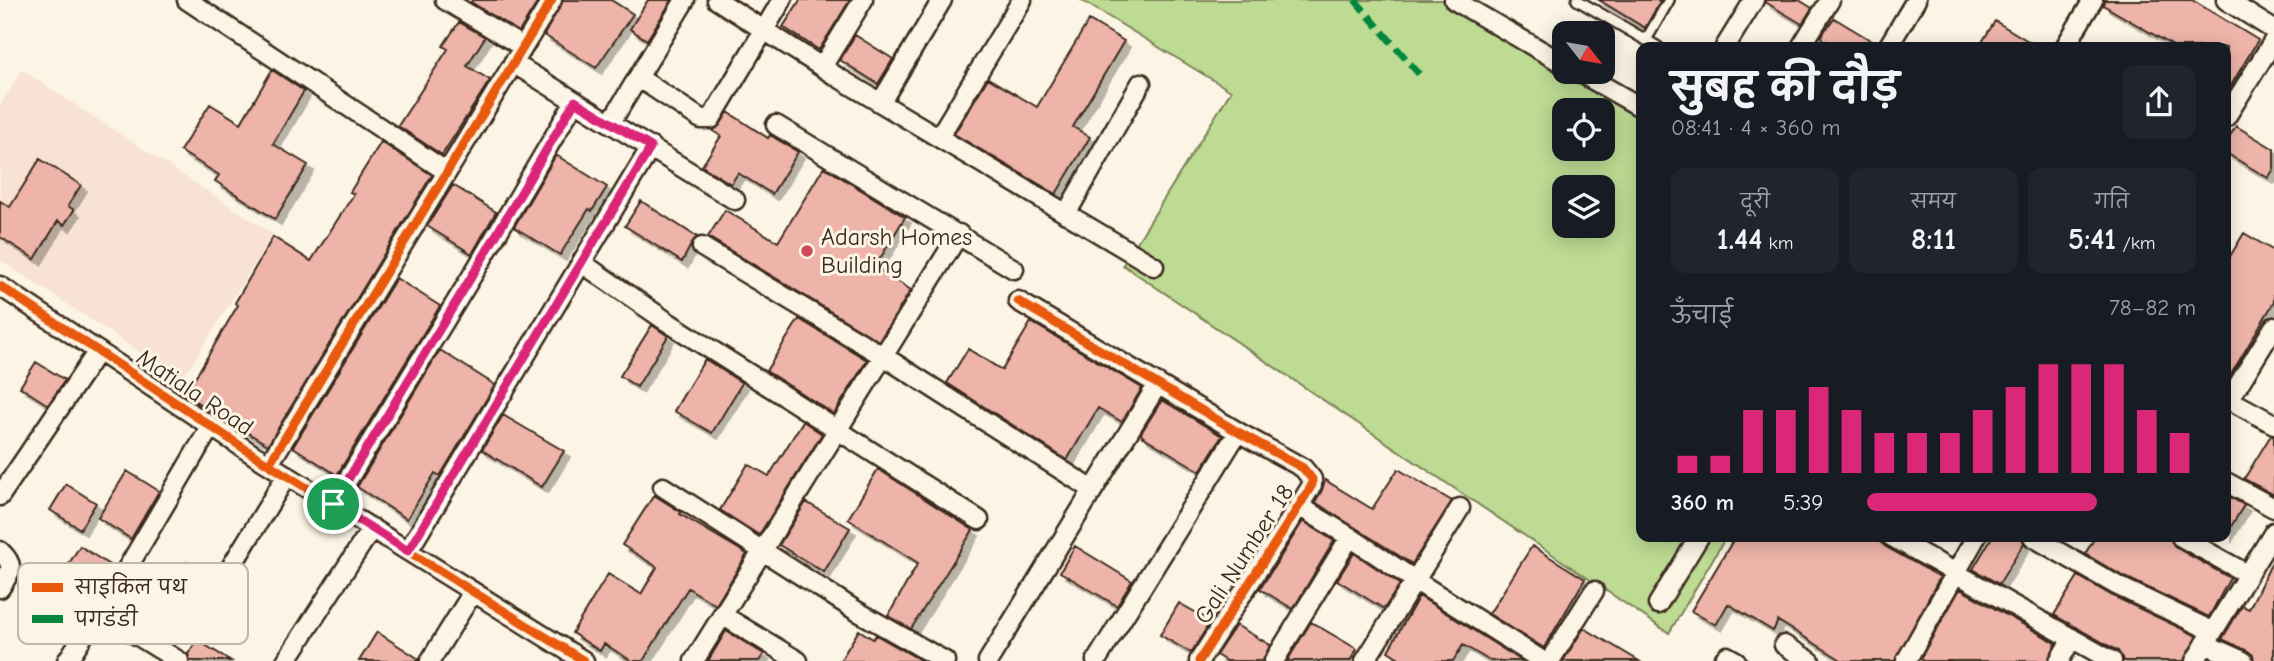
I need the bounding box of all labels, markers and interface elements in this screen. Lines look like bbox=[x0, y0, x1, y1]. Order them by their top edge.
north arrow bbox=[1552, 21, 1615, 84]
map controls bbox=[1552, 21, 1615, 238]
button: share bbox=[2122, 65, 2196, 139]
text: सुबह की दौड़ bbox=[1671, 66, 1899, 110]
button: locate bbox=[1552, 98, 1615, 161]
text: 08:41 · 4 × 360 m bbox=[1671, 114, 1841, 141]
button: layers bbox=[1552, 175, 1615, 238]
text: दूरी bbox=[1740, 191, 1770, 213]
text: समय bbox=[1911, 191, 1956, 213]
text: गति bbox=[2095, 191, 2129, 213]
text: 1.44 bbox=[1717, 222, 1762, 257]
text: 8:11 bbox=[1911, 222, 1956, 257]
text: 5:41 bbox=[2068, 222, 2116, 257]
place label: Adarsh Homes Building bbox=[821, 223, 972, 279]
text: km bbox=[1762, 232, 1793, 254]
text: /km bbox=[2116, 232, 2156, 254]
marker: Adarsh Homes Building bbox=[799, 243, 815, 259]
text: 78–82 m bbox=[2109, 294, 2196, 321]
text: ऊँचाई bbox=[1671, 302, 1733, 329]
street label: Matiala Road bbox=[131, 343, 259, 441]
pin bbox=[303, 474, 363, 534]
street label: Gali Number 18 bbox=[1189, 479, 1299, 629]
icon: arrive bbox=[314, 485, 352, 523]
text: 360 m bbox=[1671, 489, 1734, 516]
text: 5:39 bbox=[1783, 489, 1823, 516]
legend bbox=[18, 563, 248, 644]
text: साइकिल पथ bbox=[74, 572, 189, 599]
text: पगडंडी bbox=[74, 604, 139, 631]

